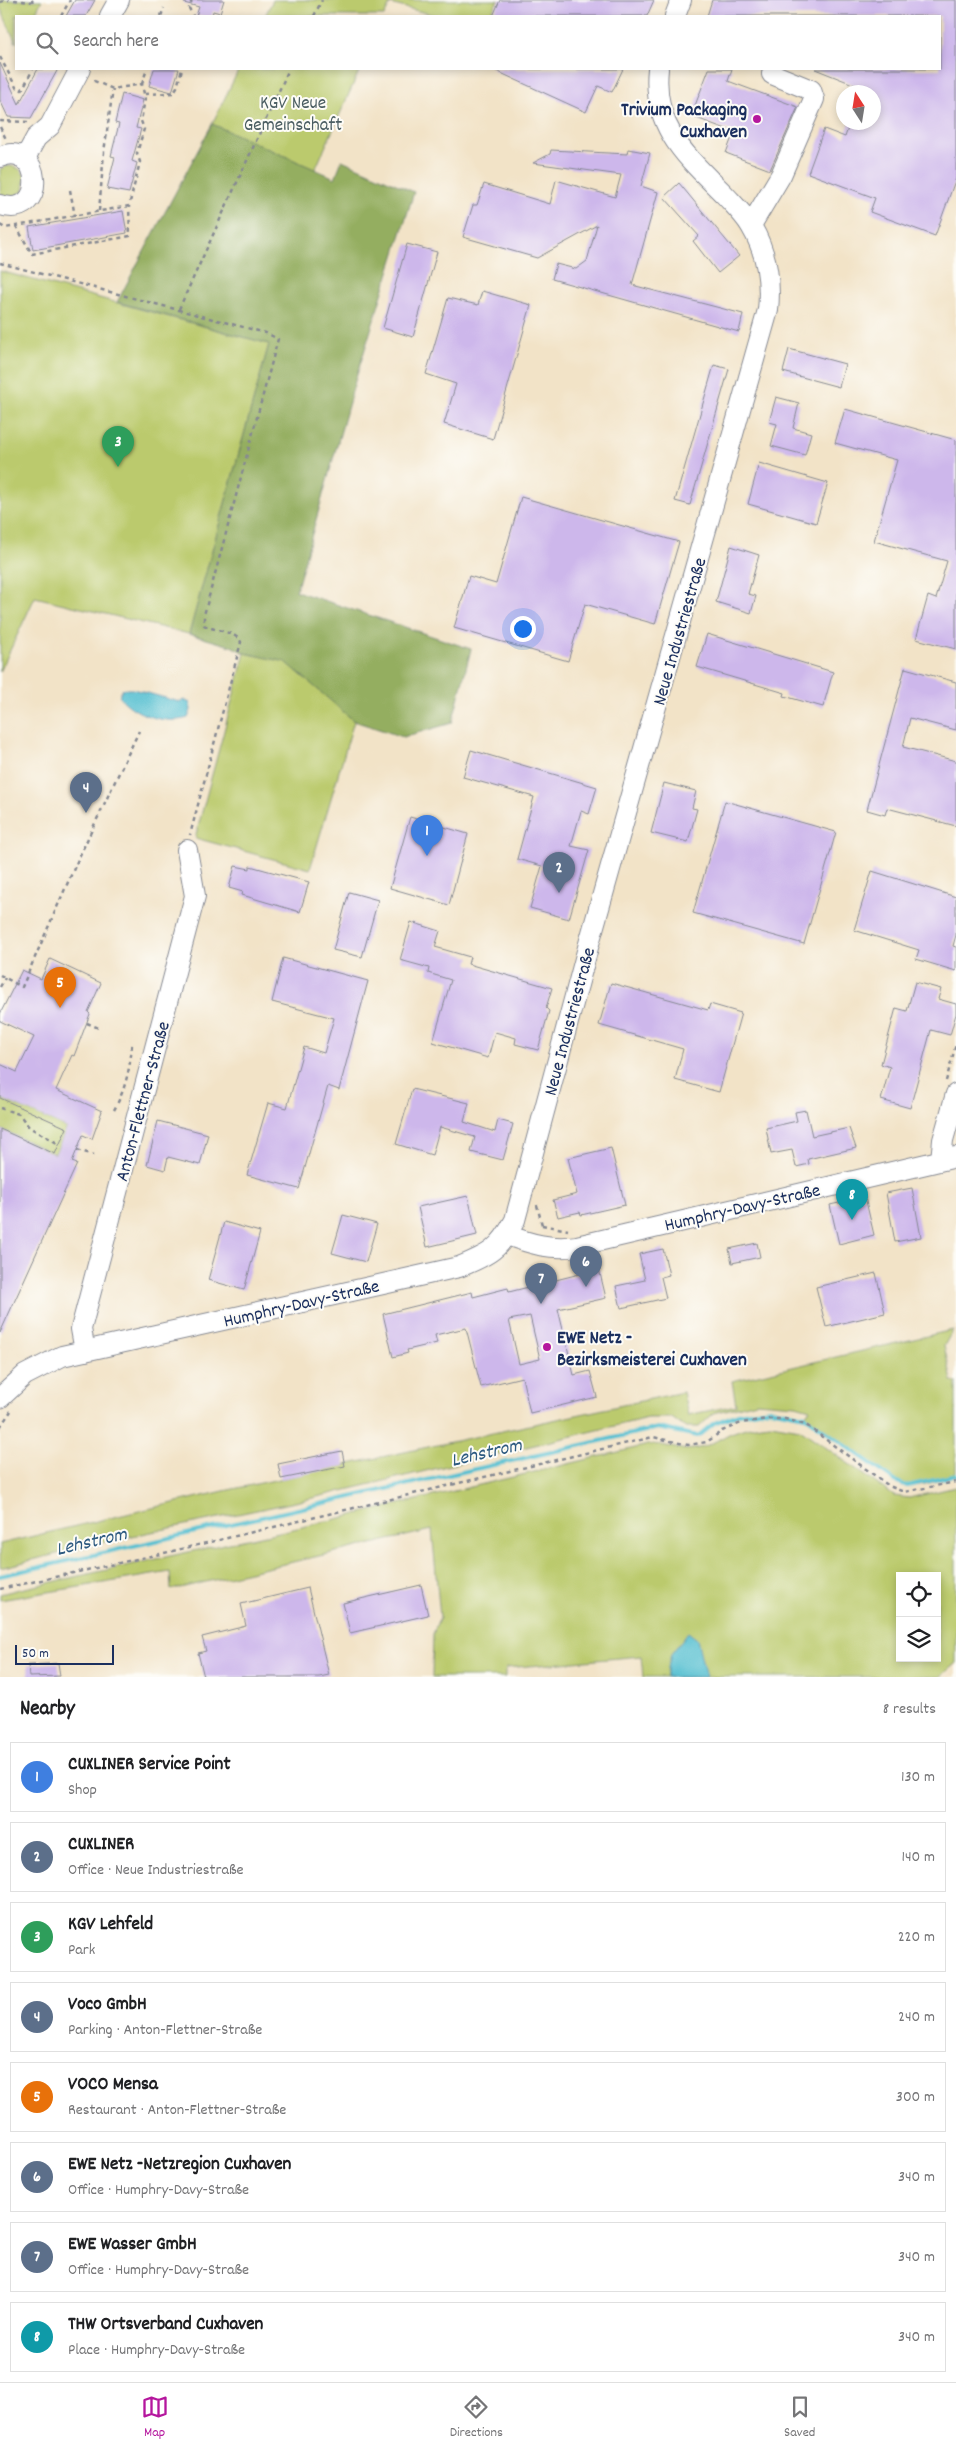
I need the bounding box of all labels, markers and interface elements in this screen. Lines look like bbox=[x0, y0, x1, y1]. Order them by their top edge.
search box bbox=[15, 15, 941, 70]
icon: search bbox=[33, 29, 61, 57]
text: Search here bbox=[73, 29, 159, 56]
north arrow bbox=[836, 85, 881, 130]
park label: KGV Neue Gemeinschaft bbox=[244, 91, 342, 140]
place label: Trivium Packaging Cuxhaven bbox=[621, 98, 747, 147]
marker: Trivium Packaging Cuxhaven bbox=[751, 113, 763, 125]
pin: 3 bbox=[102, 426, 134, 467]
street label: Neue Industriestraße bbox=[647, 555, 715, 709]
your location bbox=[510, 616, 536, 642]
pin: 4 bbox=[70, 772, 102, 813]
pin: 1 bbox=[411, 815, 443, 856]
pin: 2 bbox=[543, 852, 575, 893]
street label: Neue Industriestraße bbox=[539, 945, 604, 1099]
pin: 5 bbox=[44, 967, 76, 1008]
street label: Anton-Flettner-Straße bbox=[110, 1019, 179, 1185]
street label: Humphry-Davy-Straße bbox=[662, 1178, 823, 1240]
pin: 8 bbox=[836, 1179, 868, 1220]
pin: 6 bbox=[570, 1246, 602, 1287]
pin: 7 bbox=[525, 1263, 557, 1304]
street label: Humphry-Davy-Straße bbox=[221, 1274, 382, 1336]
place label: EWE Netz - Bezirksmeisterei Cuxhaven bbox=[557, 1326, 747, 1375]
marker: EWE Netz - Bezirksmeisterei Cuxhaven bbox=[541, 1341, 553, 1353]
water label: Lehstrom bbox=[448, 1432, 525, 1476]
water label: Lehstrom bbox=[53, 1521, 130, 1565]
map controls bbox=[896, 1572, 941, 1662]
button: locate bbox=[896, 1572, 941, 1617]
button: layers bbox=[896, 1617, 941, 1662]
scale bar bbox=[15, 1642, 114, 1665]
text: 50 m bbox=[22, 1644, 49, 1664]
text: Nearby bbox=[20, 1695, 75, 1725]
text: 8 results bbox=[883, 1698, 936, 1721]
text: CUXLINER Service Point bbox=[68, 1752, 230, 1779]
text: 1 bbox=[35, 1766, 39, 1789]
text: 130 m bbox=[901, 1766, 935, 1789]
text: Shop bbox=[68, 1779, 97, 1802]
text: CUXLINER bbox=[68, 1832, 134, 1859]
text: 2 bbox=[34, 1846, 41, 1869]
text: 140 m bbox=[901, 1846, 935, 1869]
text: Office · Neue Industriestraße bbox=[68, 1859, 244, 1882]
text: KGV Lehfeld bbox=[68, 1912, 153, 1939]
text: 3 bbox=[33, 1926, 41, 1949]
text: 220 m bbox=[898, 1926, 935, 1949]
text: Park bbox=[68, 1939, 95, 1962]
text: Voco GmbH bbox=[68, 1992, 147, 2019]
text: 4 bbox=[34, 2006, 40, 2029]
text: 240 m bbox=[898, 2006, 935, 2029]
text: Parking · Anton-Flettner-Straße bbox=[68, 2019, 262, 2042]
text: VOCO Mensa bbox=[68, 2072, 158, 2099]
text: 5 bbox=[33, 2086, 41, 2109]
text: 300 m bbox=[896, 2086, 935, 2109]
text: Restaurant · Anton-Flettner-Straße bbox=[68, 2099, 286, 2122]
text: EWE Netz -Netzregion Cuxhaven bbox=[68, 2152, 291, 2179]
text: 6 bbox=[33, 2166, 41, 2189]
text: 340 m bbox=[898, 2166, 935, 2189]
text: Office · Humphry-Davy-Straße bbox=[68, 2179, 249, 2202]
text: EWE Wasser GmbH bbox=[68, 2232, 197, 2259]
text: 7 bbox=[34, 2246, 40, 2269]
text: 340 m bbox=[898, 2246, 935, 2269]
text: Office · Humphry-Davy-Straße bbox=[68, 2259, 249, 2282]
text: THW Ortsverband Cuxhaven bbox=[68, 2312, 263, 2339]
text: 8 bbox=[34, 2326, 40, 2349]
text: 340 m bbox=[898, 2326, 935, 2349]
text: Place · Humphry-Davy-Straße bbox=[68, 2339, 245, 2362]
tab: Map bbox=[141, 2393, 169, 2443]
tab: Directions bbox=[450, 2393, 503, 2443]
tab: Saved bbox=[784, 2393, 815, 2443]

